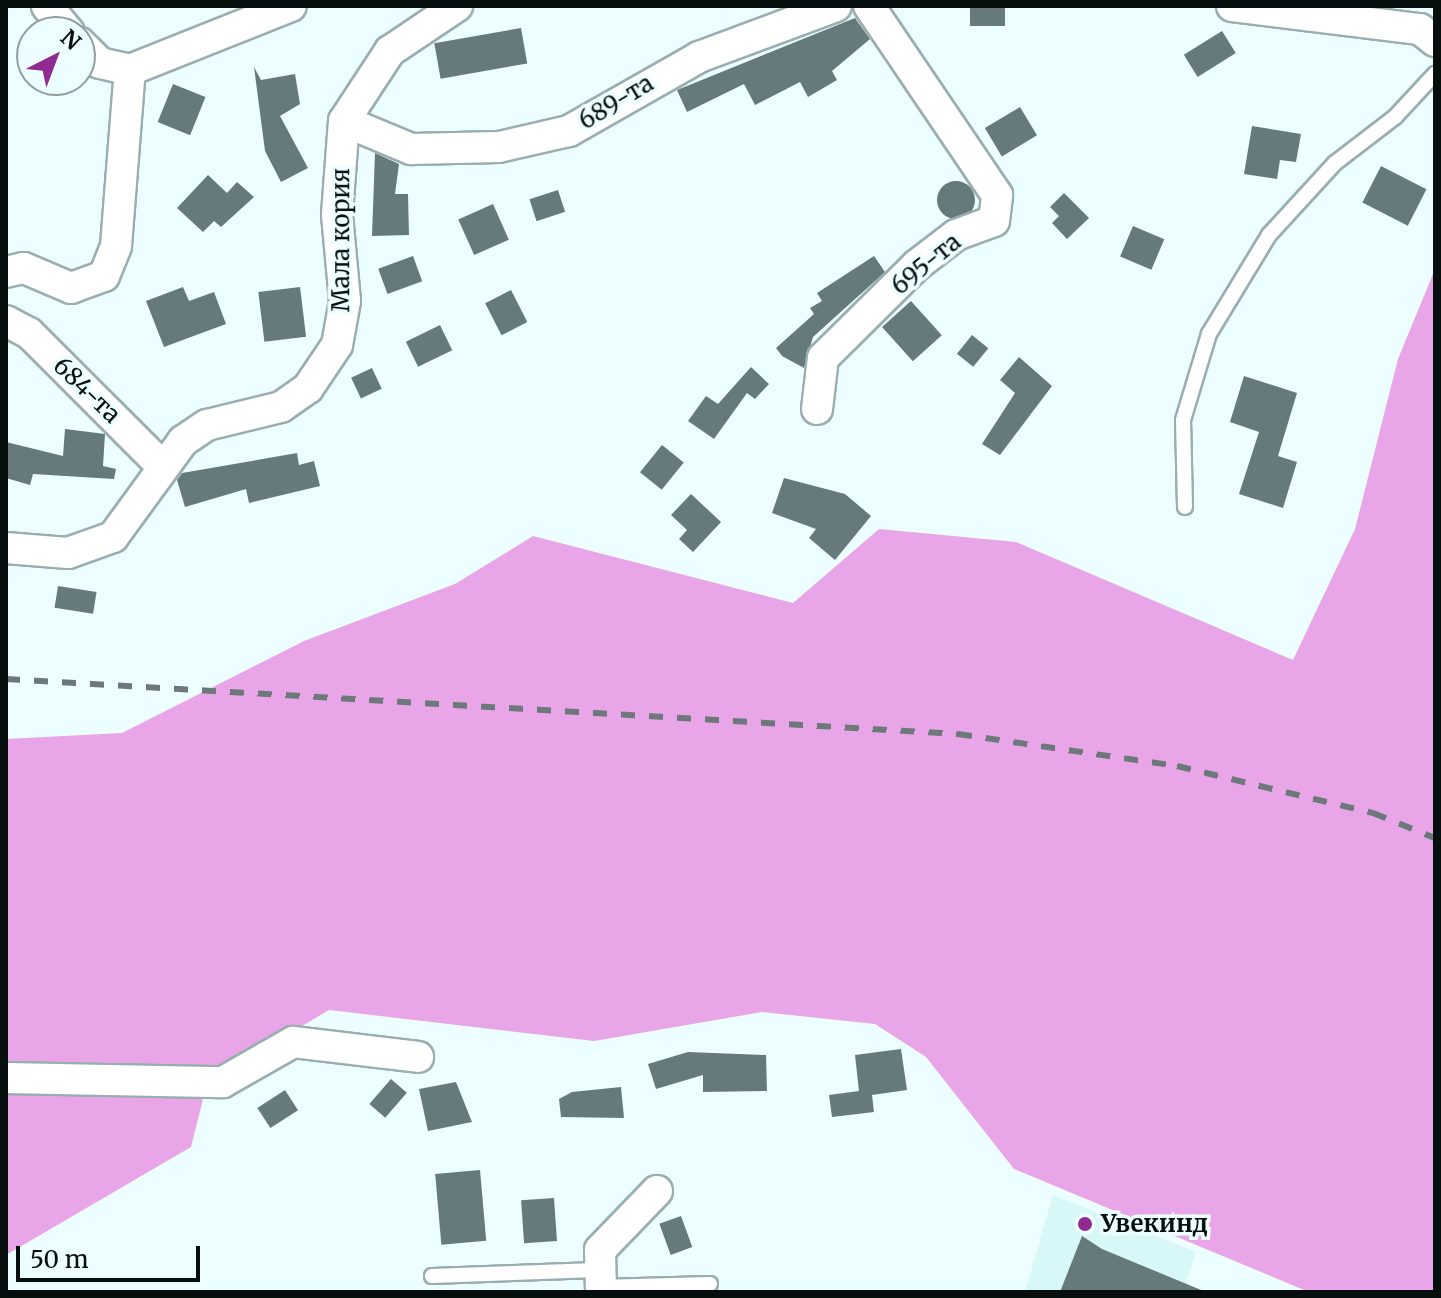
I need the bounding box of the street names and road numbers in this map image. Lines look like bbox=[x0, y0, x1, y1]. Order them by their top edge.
street label: 689-та bbox=[573, 69, 659, 135]
street label: Мала кория bbox=[327, 168, 355, 312]
street label: 695-та bbox=[886, 227, 966, 301]
street label: 684-та bbox=[47, 351, 127, 429]

